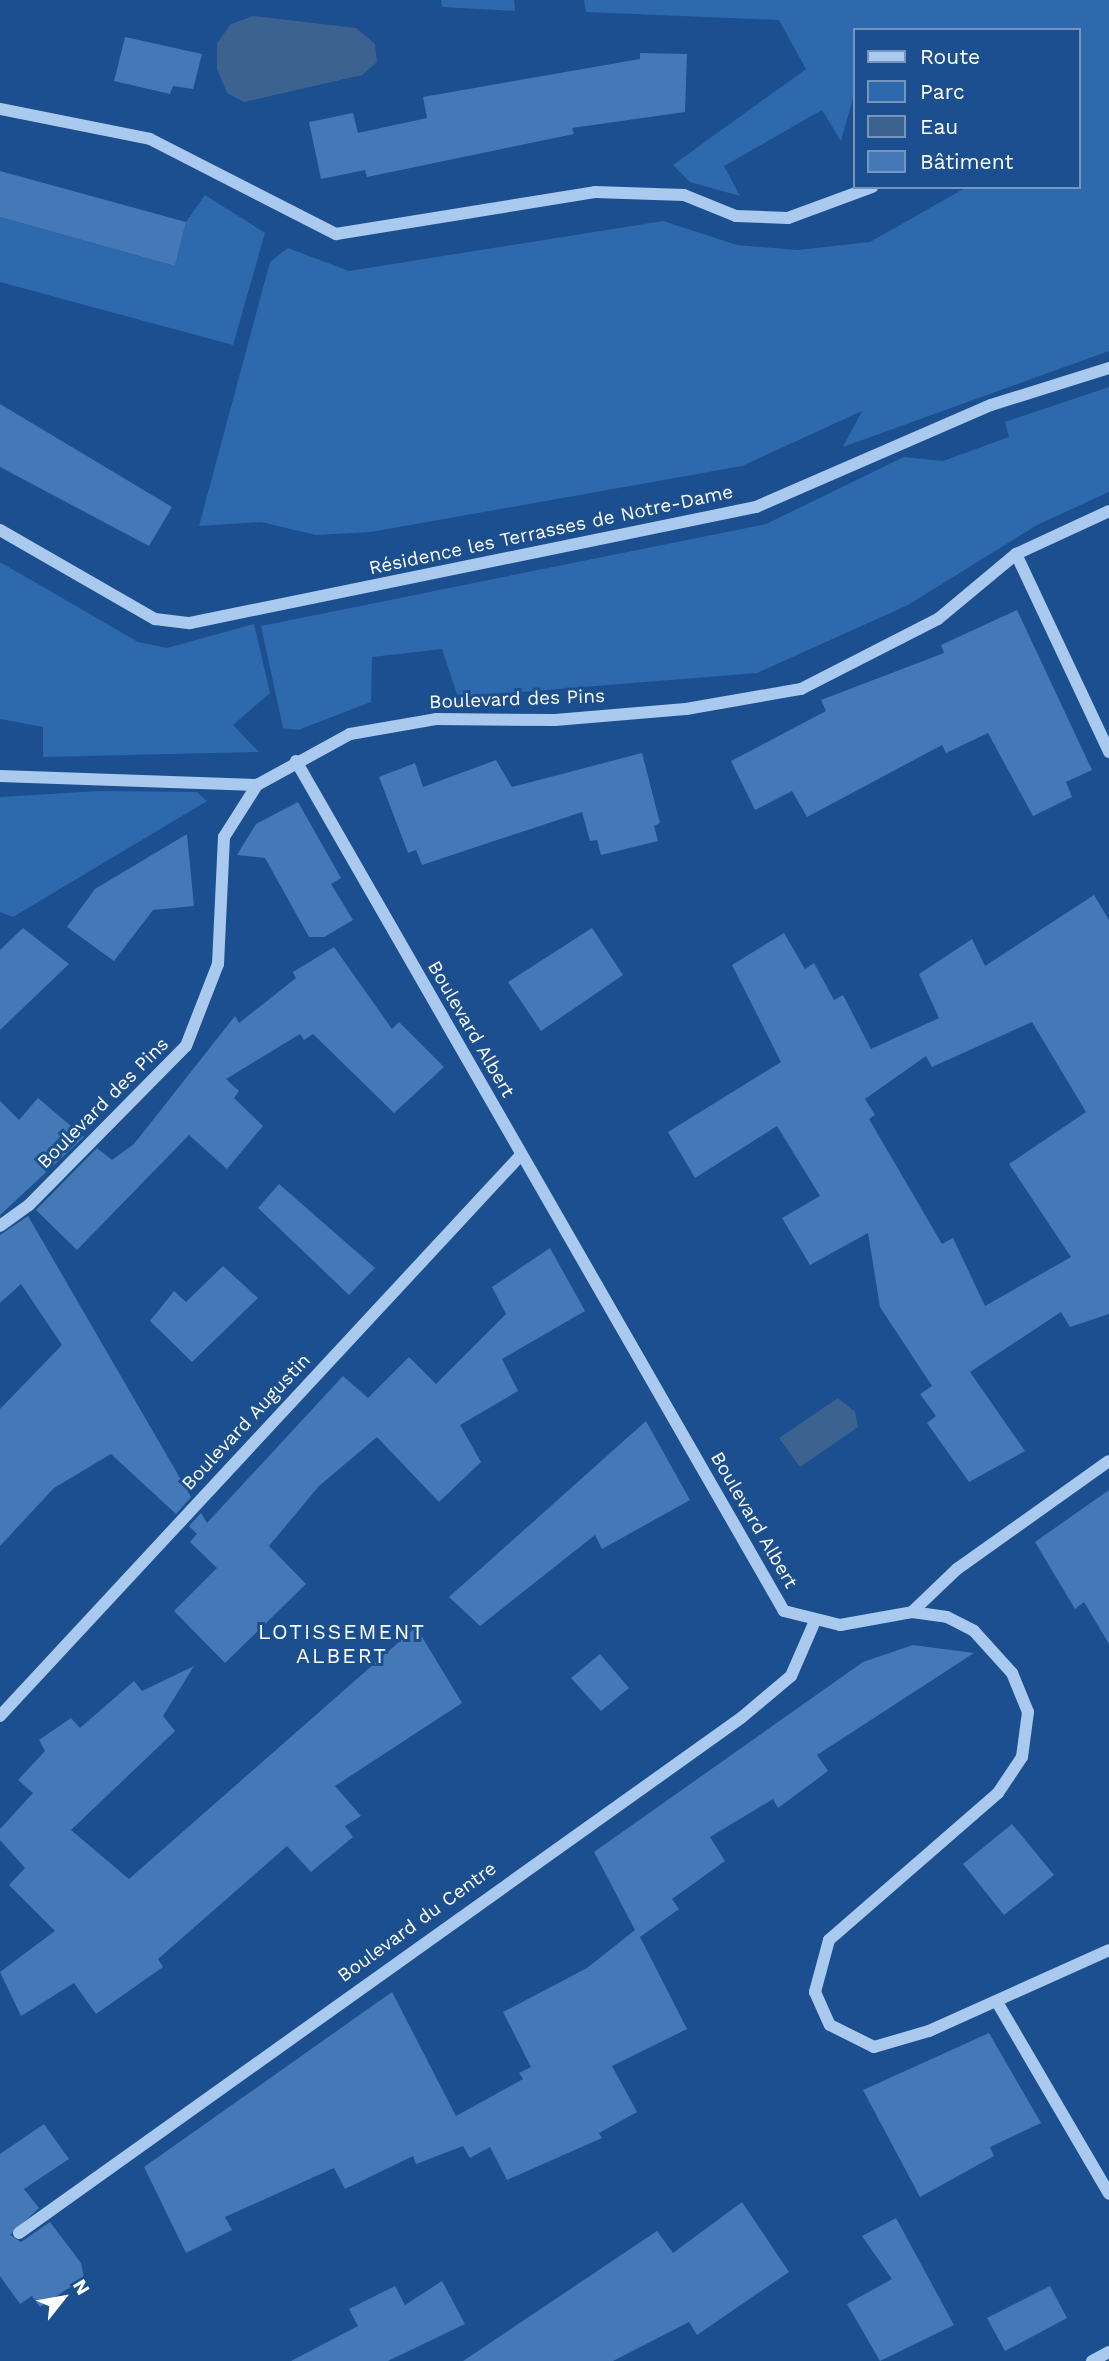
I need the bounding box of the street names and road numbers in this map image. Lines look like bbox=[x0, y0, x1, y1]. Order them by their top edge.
street label: Résidence les Terrasses de Notre-Dame bbox=[367, 480, 735, 580]
street label: Boulevard des Pins bbox=[429, 685, 605, 713]
street label: Boulevard Albert bbox=[422, 956, 520, 1102]
street label: Boulevard des Pins bbox=[33, 1033, 173, 1173]
street label: Boulevard Augustin bbox=[177, 1349, 315, 1495]
street label: Boulevard Albert bbox=[705, 1447, 803, 1593]
street label: Boulevard du Centre bbox=[333, 1857, 501, 1987]

